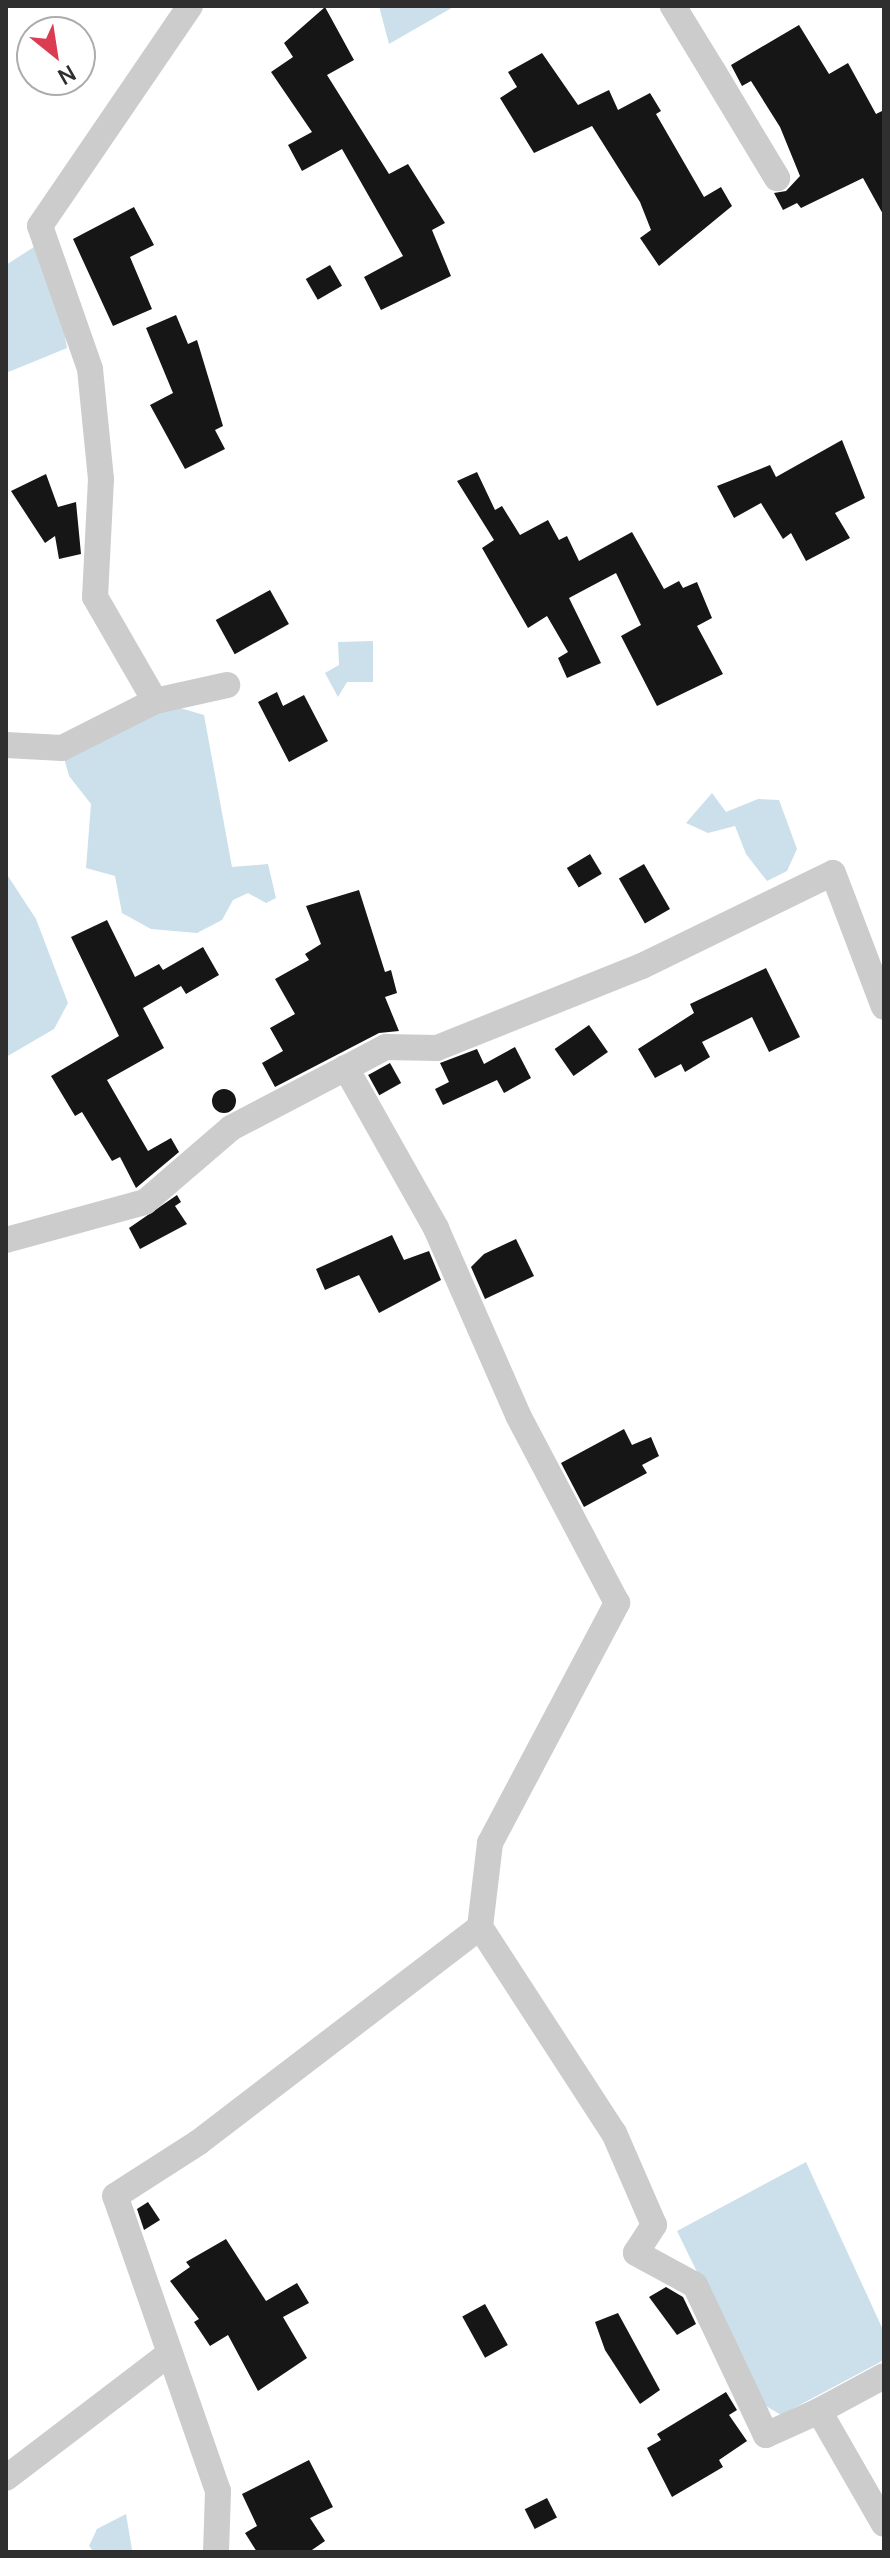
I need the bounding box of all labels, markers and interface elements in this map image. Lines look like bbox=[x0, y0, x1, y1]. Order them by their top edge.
north arrow bbox=[16, 16, 96, 96]
text: N bbox=[53, 58, 81, 92]

